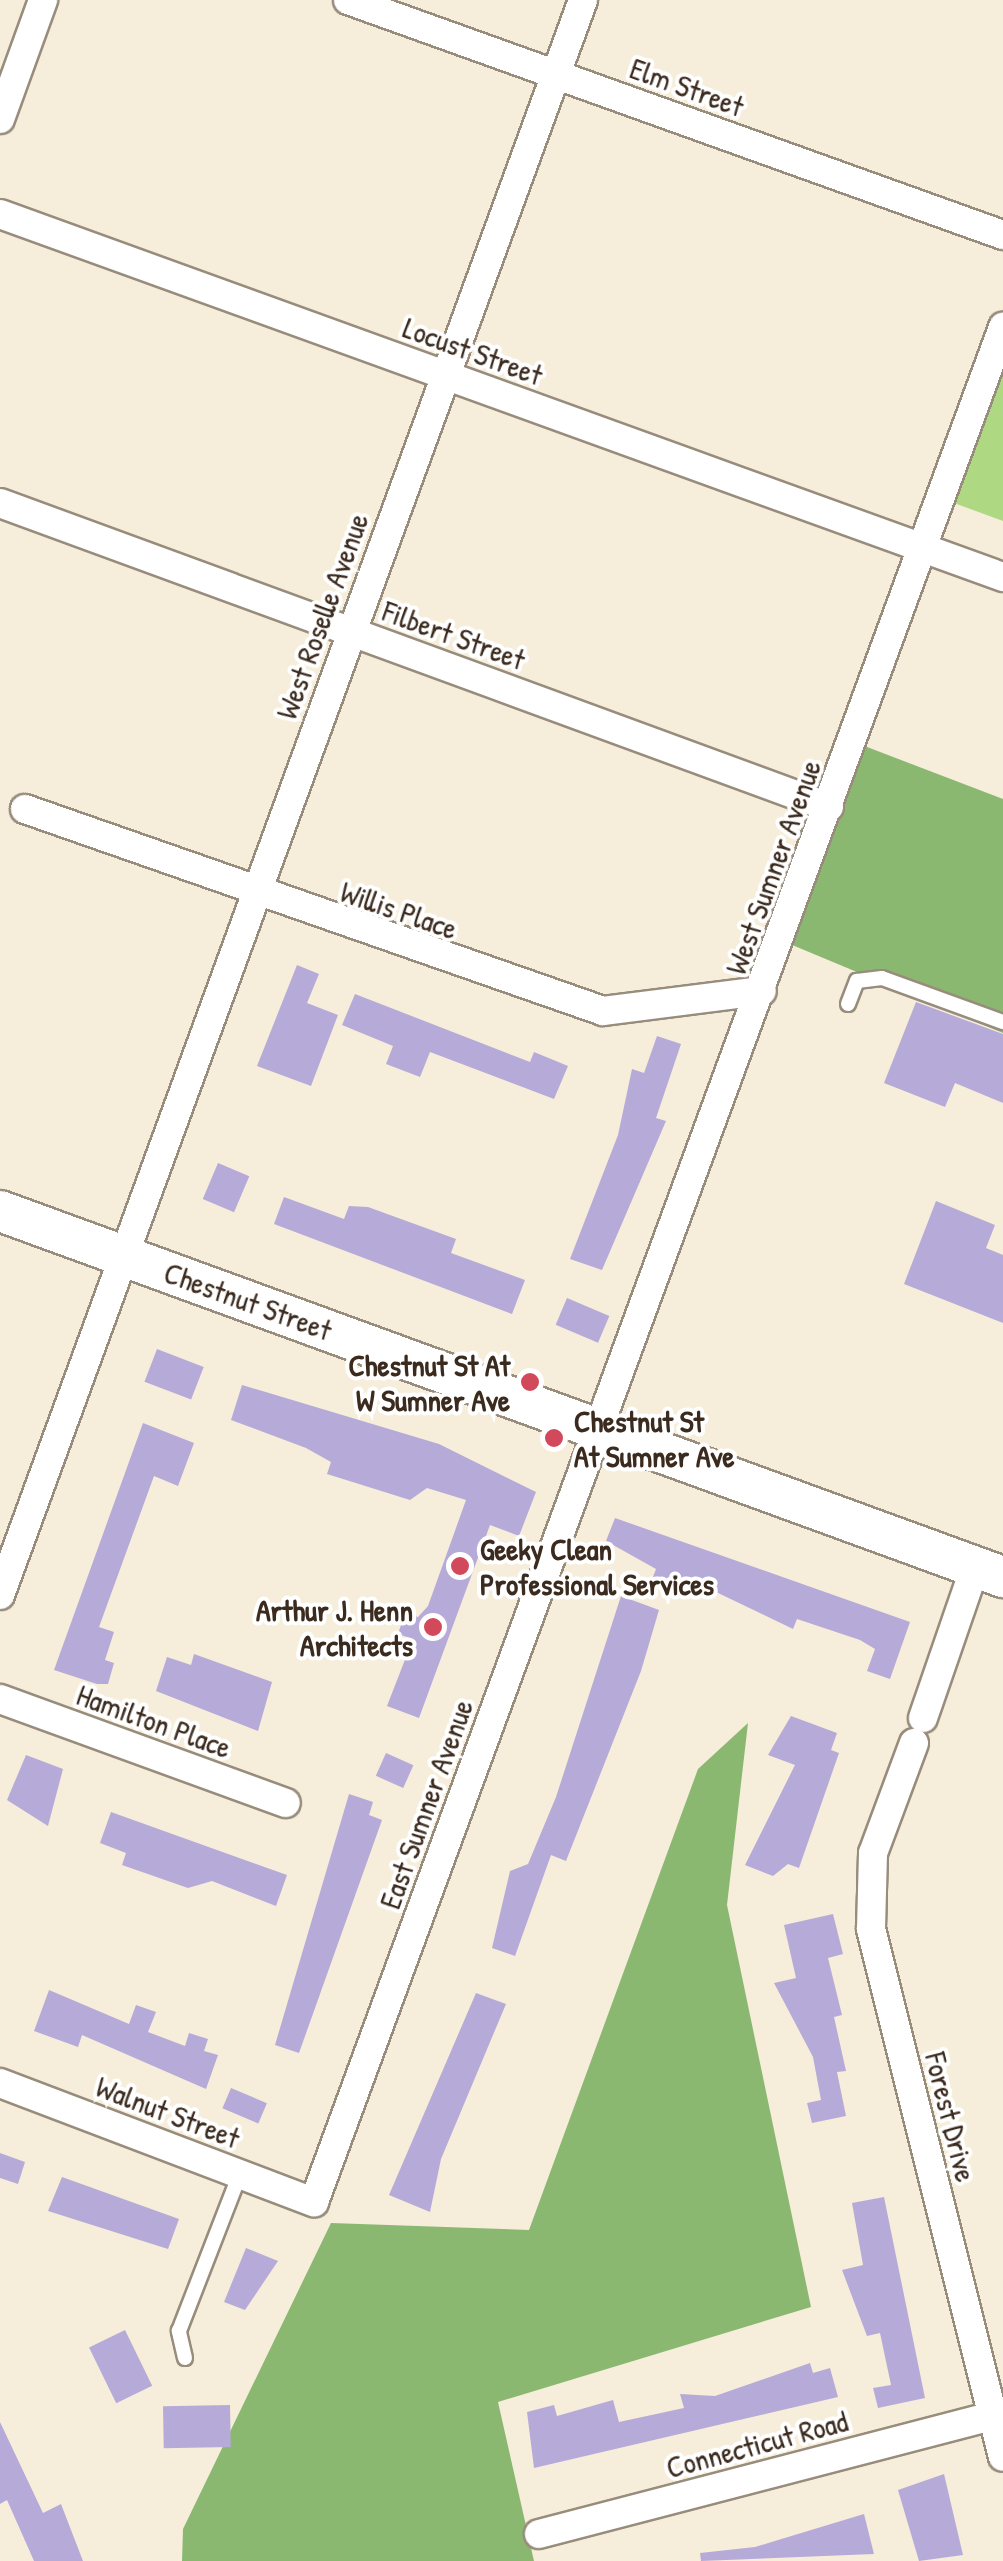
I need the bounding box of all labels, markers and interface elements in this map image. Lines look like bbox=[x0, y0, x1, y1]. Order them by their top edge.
street label: Elm Street bbox=[625, 50, 749, 124]
street label: Locust Street bbox=[398, 309, 548, 393]
street label: West Roselle Avenue bbox=[268, 508, 376, 724]
street label: Filbert Street bbox=[378, 593, 530, 677]
street label: West Sumner Avenue bbox=[718, 755, 828, 979]
street label: Willis Place bbox=[336, 873, 462, 947]
street label: Chestnut Street bbox=[159, 1254, 337, 1348]
place label: Chestnut St At W Sumner Ave bbox=[348, 1347, 510, 1418]
marker: Chestnut St At W Sumner Ave bbox=[519, 1371, 541, 1393]
place label: Chestnut St At Sumner Ave bbox=[574, 1403, 735, 1474]
marker: Chestnut St At Sumner Ave bbox=[543, 1427, 565, 1449]
place label: Geeky Clean Professional Services bbox=[480, 1531, 714, 1602]
marker: Geeky Clean Professional Services bbox=[449, 1555, 471, 1577]
place label: Arthur J. Henn Architects bbox=[256, 1592, 413, 1662]
marker: Arthur J. Henn Architects bbox=[422, 1616, 444, 1638]
street label: Hamilton Place bbox=[72, 1676, 236, 1766]
street label: East Sumner Avenue bbox=[371, 1694, 481, 1914]
street label: Forest Drive bbox=[918, 2049, 984, 2185]
street label: Walnut Street bbox=[91, 2068, 245, 2156]
street label: Connecticut Road bbox=[662, 2403, 852, 2485]

